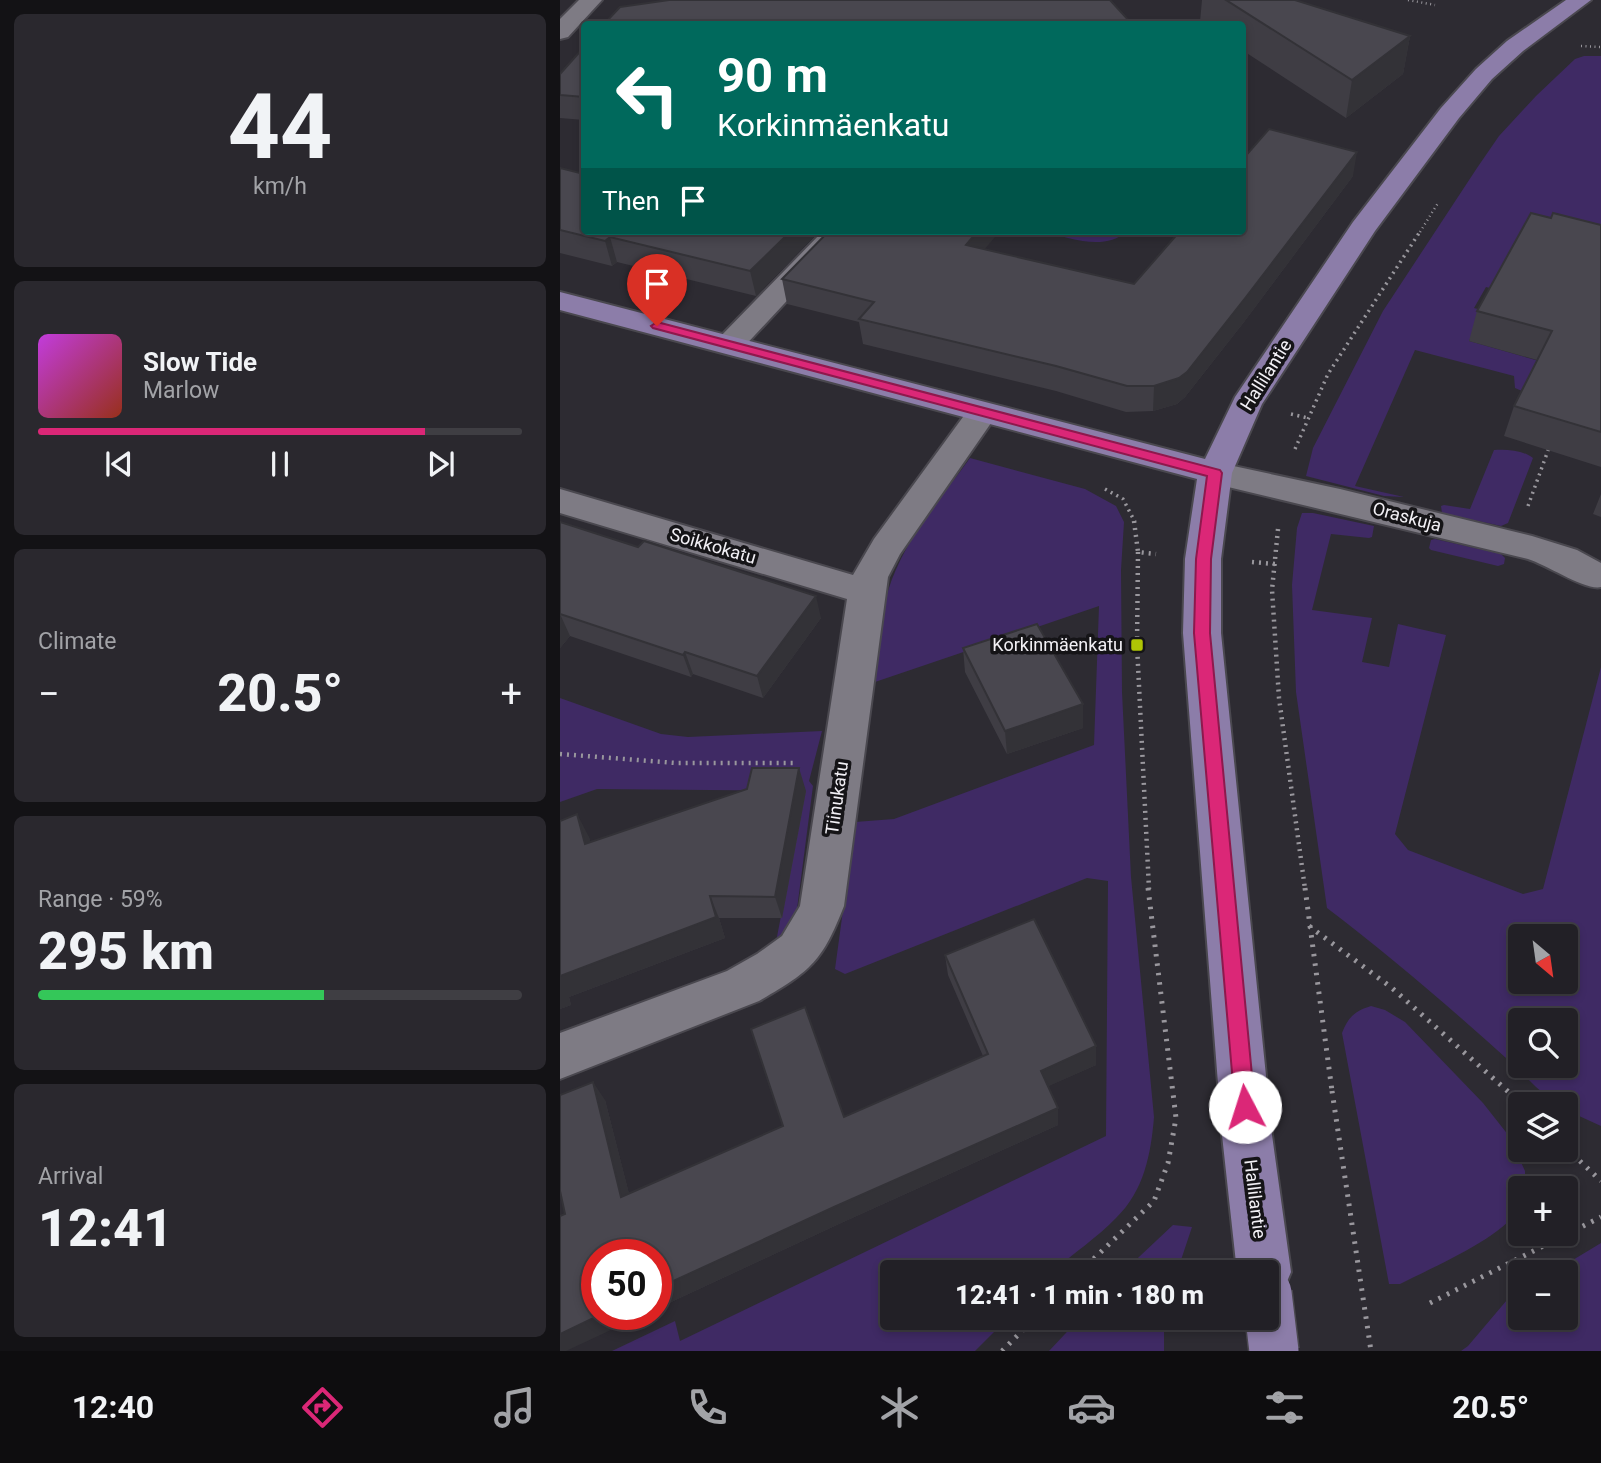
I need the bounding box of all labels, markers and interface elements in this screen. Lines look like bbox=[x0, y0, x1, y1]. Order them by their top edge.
text: 90 m bbox=[717, 47, 828, 104]
icon: left bbox=[602, 49, 693, 140]
text: 44 bbox=[228, 74, 332, 180]
text: Korkinmäenkatu bbox=[717, 106, 949, 144]
text: km/h bbox=[253, 173, 307, 200]
icon: arrive bbox=[674, 182, 712, 220]
text: Then bbox=[602, 186, 660, 216]
pin bbox=[627, 254, 687, 326]
icon: arrive bbox=[638, 265, 676, 303]
street label: Hallilantie bbox=[1236, 335, 1296, 414]
text: Slow Tide bbox=[143, 347, 257, 377]
text: Marlow bbox=[143, 377, 219, 404]
icon: previous bbox=[100, 445, 138, 483]
icon: pause bbox=[261, 445, 299, 483]
icon: next bbox=[422, 445, 460, 483]
street label: Oraskuja bbox=[1370, 497, 1444, 536]
street label: Soikkokatu bbox=[668, 523, 759, 568]
text: Climate bbox=[38, 628, 117, 655]
place label: Korkinmäenkatu bbox=[992, 634, 1123, 655]
marker: Korkinmäenkatu bbox=[1129, 637, 1145, 653]
text: 20.5° bbox=[217, 663, 343, 724]
text: − bbox=[38, 672, 60, 716]
text: + bbox=[500, 672, 522, 716]
street label: Tiinukatu bbox=[821, 760, 852, 836]
text: Range · 59% bbox=[38, 886, 163, 913]
text: 295 km bbox=[38, 921, 214, 982]
north arrow bbox=[1508, 924, 1578, 994]
map controls bbox=[1508, 924, 1578, 1330]
button: search bbox=[1508, 1008, 1578, 1078]
position arrow bbox=[1208, 1070, 1282, 1144]
button: layers bbox=[1508, 1092, 1578, 1162]
street label: Hallilantie bbox=[1240, 1158, 1271, 1240]
text: Arrival bbox=[38, 1163, 103, 1190]
button: + bbox=[1508, 1176, 1578, 1246]
text: 12:41 bbox=[38, 1198, 173, 1259]
speed limit sign: 50 bbox=[581, 1239, 672, 1330]
button: − bbox=[1508, 1260, 1578, 1330]
text: 12:41 · 1 min · 180 m bbox=[955, 1280, 1204, 1310]
icon: directions bbox=[298, 1383, 347, 1432]
icon: music bbox=[490, 1383, 539, 1432]
icon: phone bbox=[683, 1383, 732, 1432]
icon: climate bbox=[875, 1383, 924, 1432]
icon: car bbox=[1067, 1383, 1116, 1432]
icon: filters bbox=[1260, 1383, 1309, 1432]
text: 12:40 bbox=[72, 1388, 154, 1426]
text: 20.5° bbox=[1452, 1388, 1529, 1426]

